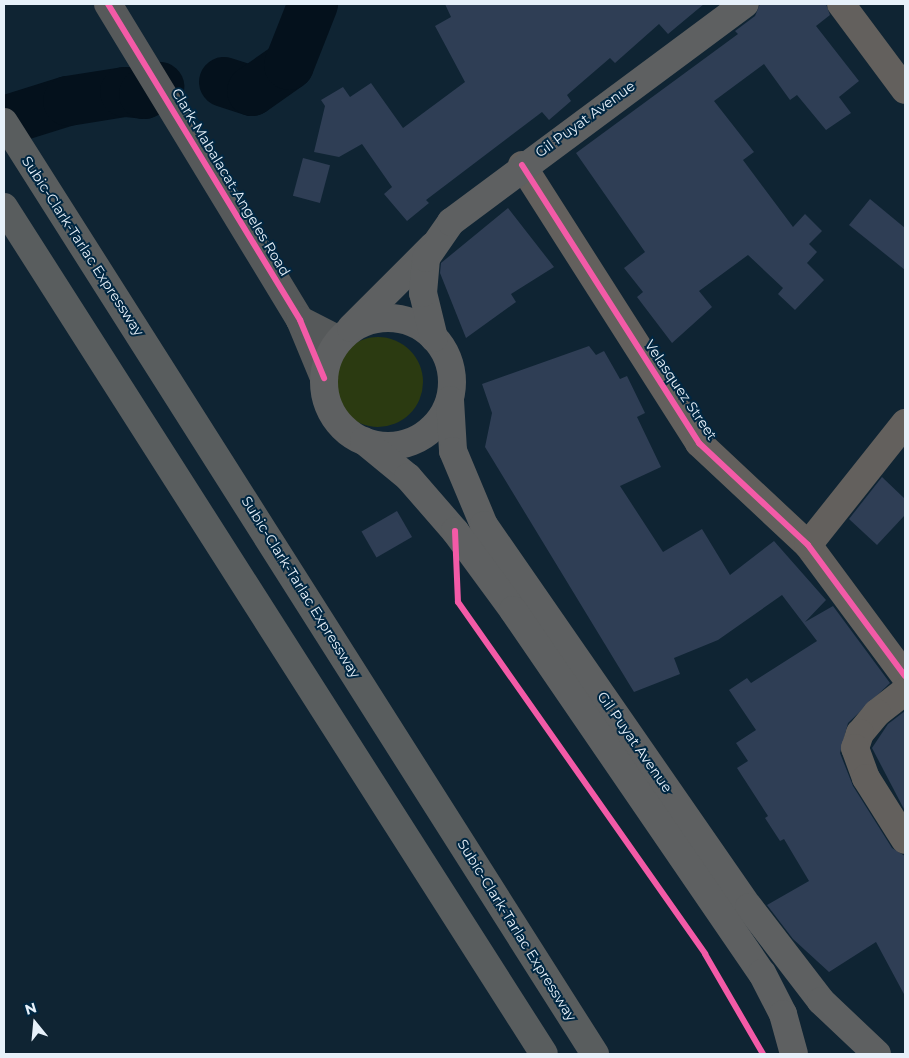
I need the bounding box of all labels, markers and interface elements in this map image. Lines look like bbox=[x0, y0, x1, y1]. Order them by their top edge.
street label: Gil Puyat Avenue bbox=[532, 77, 638, 161]
street label: Clark-Mabalacat-Angeles Road bbox=[168, 85, 294, 279]
street label: Subic-Clark-Tarlac Expressway bbox=[18, 153, 148, 339]
street label: Velasquez Street bbox=[641, 337, 721, 443]
street label: Subic-Clark-Tarlac Expressway bbox=[238, 493, 364, 681]
street label: Gil Puyat Avenue bbox=[594, 688, 676, 796]
street label: Subic-Clark-Tarlac Expressway bbox=[454, 836, 580, 1024]
north arrow bbox=[10, 998, 60, 1048]
text: N bbox=[23, 998, 39, 1019]

